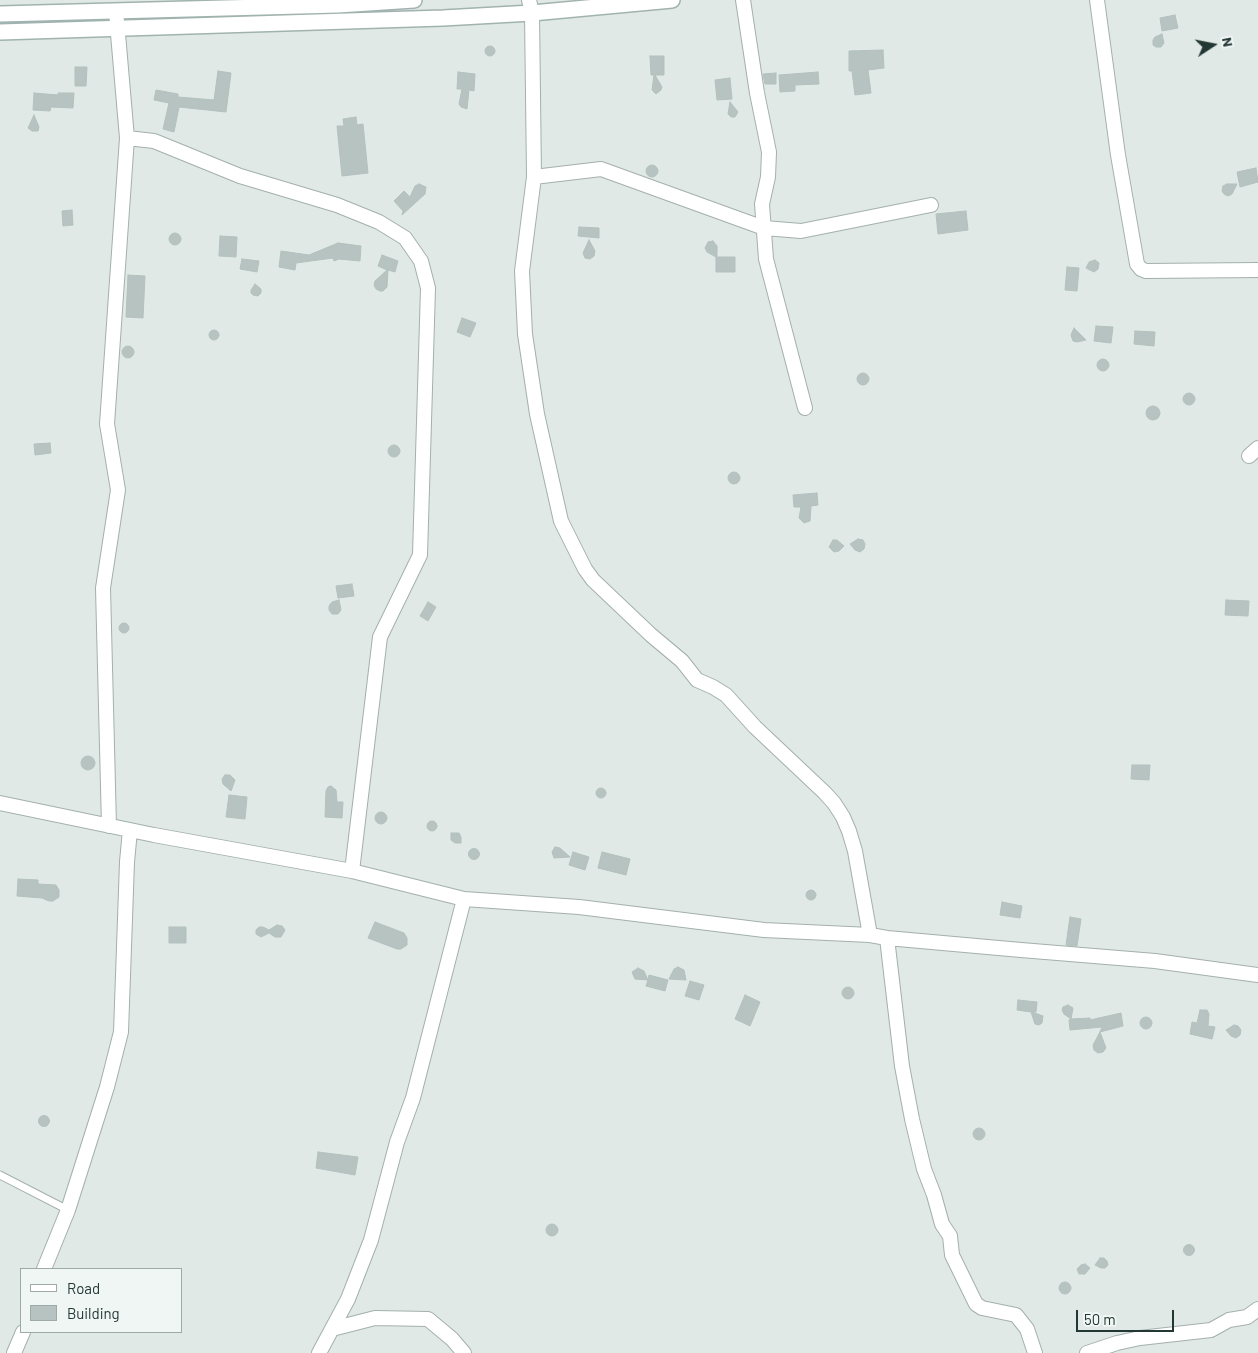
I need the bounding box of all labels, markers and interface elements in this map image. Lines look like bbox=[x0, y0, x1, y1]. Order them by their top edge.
north arrow bbox=[1188, 20, 1238, 70]
text: N bbox=[1219, 36, 1237, 48]
legend bbox=[20, 1268, 182, 1333]
text: Road bbox=[67, 1279, 100, 1297]
scale bar bbox=[1078, 1300, 1176, 1332]
text: Building bbox=[67, 1304, 120, 1322]
text: 50 m bbox=[1084, 1310, 1116, 1328]

